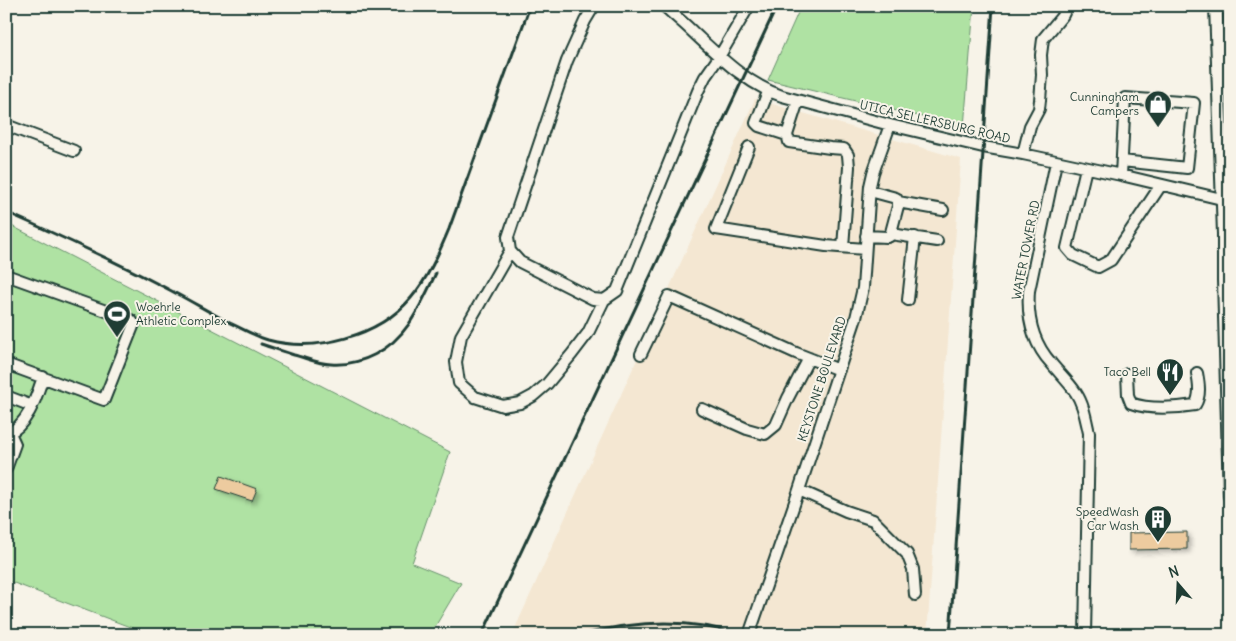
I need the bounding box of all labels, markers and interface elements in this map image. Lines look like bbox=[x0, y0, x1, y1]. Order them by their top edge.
place label: Cunningham Campers bbox=[1070, 89, 1139, 118]
shop icon: Cunningham Campers bbox=[1143, 89, 1173, 128]
street label: UTICA SELLERSBURG ROAD bbox=[858, 97, 1012, 146]
street label: WATER TOWER RD bbox=[1008, 199, 1043, 301]
sports icon: Woehrle Athletic Complex bbox=[102, 299, 132, 338]
place label: Woehrle Athletic Complex bbox=[136, 299, 226, 328]
street label: KEYSTONE BOULEVARD bbox=[794, 314, 849, 443]
restaurant icon: Taco Bell bbox=[1155, 357, 1185, 396]
place label: Taco Bell bbox=[1103, 364, 1151, 379]
place label: SpeedWash Car Wash bbox=[1076, 504, 1139, 533]
building icon: SpeedWash Car Wash bbox=[1143, 504, 1173, 543]
north arrow bbox=[1154, 558, 1204, 608]
text: N bbox=[1166, 562, 1181, 582]

